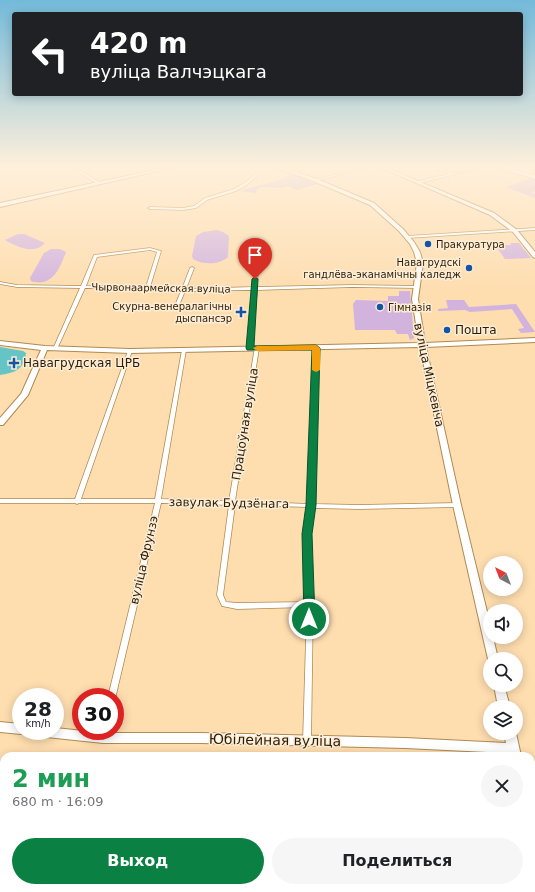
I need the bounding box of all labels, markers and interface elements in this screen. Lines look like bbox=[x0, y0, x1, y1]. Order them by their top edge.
text: 420 m bbox=[90, 27, 187, 60]
icon: left bbox=[24, 28, 76, 80]
text: вуліца Валчэцкага bbox=[90, 61, 267, 82]
pin bbox=[238, 238, 272, 279]
marker: Пракуратура bbox=[423, 239, 433, 249]
place label: Пракуратура bbox=[436, 239, 505, 250]
icon: arrive bbox=[244, 244, 266, 266]
place label: Навагрудскі гандлёва-эканамічны каледж bbox=[303, 257, 461, 280]
marker: Навагрудскі гандлёва-эканамічны каледж bbox=[464, 263, 474, 273]
street label: Чырвонаармейская вуліца bbox=[91, 281, 231, 295]
place label: Скурна-венералагічны дыспансэр bbox=[112, 301, 232, 324]
marker: Гімназія bbox=[375, 302, 385, 312]
place label: Гімназія bbox=[388, 302, 431, 313]
marker: Скурна-венералагічны дыспансэр bbox=[235, 306, 247, 318]
street label: вуліца Міцкевіча bbox=[411, 322, 447, 428]
place label: Пошта bbox=[455, 323, 497, 337]
marker: Пошта bbox=[442, 325, 452, 335]
place label: Навагрудская ЦРБ bbox=[23, 356, 140, 370]
marker: Навагрудская ЦРБ bbox=[8, 357, 20, 369]
street label: Працоўная вуліца bbox=[229, 367, 261, 481]
street label: завулак Будзёнага bbox=[169, 495, 289, 511]
street label: вуліца Фрунзэ bbox=[127, 514, 161, 606]
north arrow bbox=[483, 556, 523, 596]
map controls bbox=[483, 556, 523, 740]
position arrow bbox=[288, 598, 330, 640]
button: sound bbox=[483, 604, 523, 644]
button: search bbox=[483, 652, 523, 692]
speed limit sign: 30 bbox=[72, 688, 124, 740]
text: 28 bbox=[24, 697, 52, 721]
button: layers bbox=[483, 700, 523, 740]
text: km/h bbox=[25, 718, 51, 729]
street label: Юбілейная вуліца bbox=[209, 731, 341, 749]
text: 2 мин bbox=[12, 765, 90, 793]
button: close bbox=[481, 765, 523, 807]
text: 680 m · 16:09 bbox=[12, 794, 103, 809]
button: Выход bbox=[12, 838, 264, 884]
button: Поделиться bbox=[272, 838, 523, 884]

